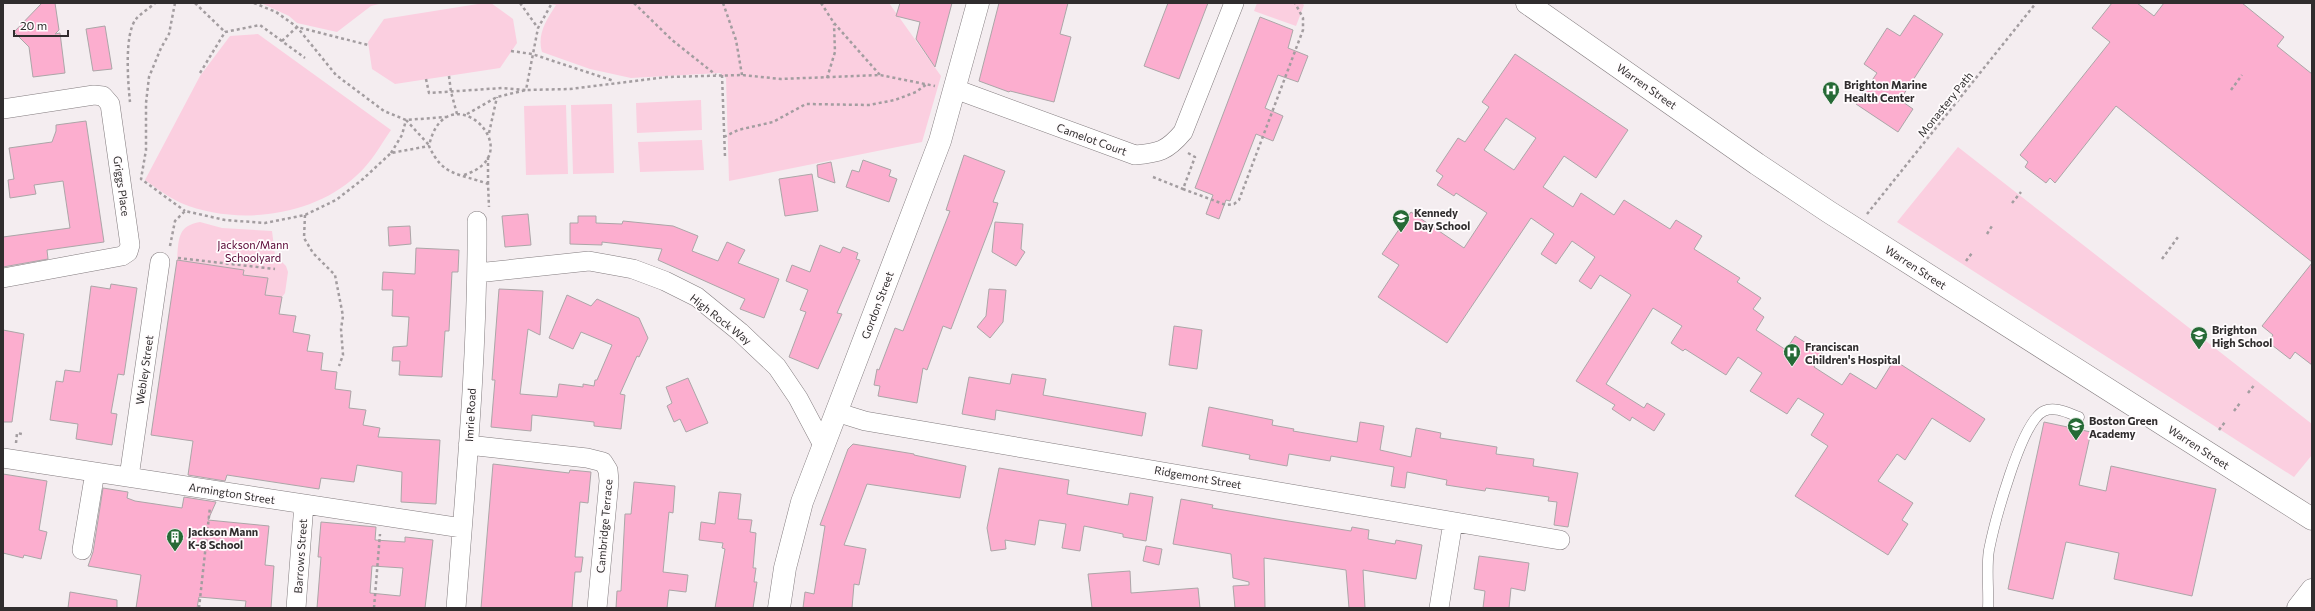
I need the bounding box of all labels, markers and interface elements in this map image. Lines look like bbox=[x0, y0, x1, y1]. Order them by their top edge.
scale bar bbox=[14, 12, 68, 38]
text: 20 m bbox=[20, 18, 47, 32]
street label: Warren Street bbox=[1614, 61, 1680, 112]
street label: Monastery Path bbox=[1915, 69, 1975, 139]
place label: Brighton Marine Health Center bbox=[1844, 78, 1927, 104]
hospital icon: Brighton Marine Health Center bbox=[1821, 80, 1841, 105]
street label: Camelot Court bbox=[1055, 120, 1129, 158]
street label: Griggs Place bbox=[111, 155, 133, 217]
place label: Kennedy Day School bbox=[1414, 206, 1470, 232]
school or university icon: Kennedy Day School bbox=[1391, 208, 1411, 233]
park label: Jackson/Mann Schoolyard bbox=[217, 238, 289, 264]
street label: Warren Street bbox=[1883, 242, 1949, 292]
street label: Gordon Street bbox=[858, 269, 896, 341]
street label: High Rock Way bbox=[688, 291, 755, 347]
place label: Brighton High School bbox=[2212, 323, 2272, 349]
school or university icon: Brighton High School bbox=[2189, 325, 2209, 350]
street label: Webley Street bbox=[133, 334, 155, 406]
place label: Franciscan Children's Hospital bbox=[1805, 340, 1901, 366]
hospital icon: Franciscan Children's Hospital bbox=[1782, 342, 1802, 367]
street label: Imrie Road bbox=[462, 388, 478, 442]
place label: Boston Green Academy bbox=[2089, 414, 2158, 440]
school or university icon: Boston Green Academy bbox=[2066, 416, 2086, 441]
street label: Warren Street bbox=[2166, 422, 2232, 472]
street label: Ridgemont Street bbox=[1153, 463, 1243, 491]
street label: Cambridge Terrace bbox=[593, 478, 615, 574]
street label: Armington Street bbox=[188, 480, 277, 506]
street label: Barrows Street bbox=[291, 518, 309, 594]
place label: Jackson Mann K-8 School bbox=[188, 525, 258, 551]
building icon: Jackson Mann K-8 School bbox=[165, 527, 185, 552]

